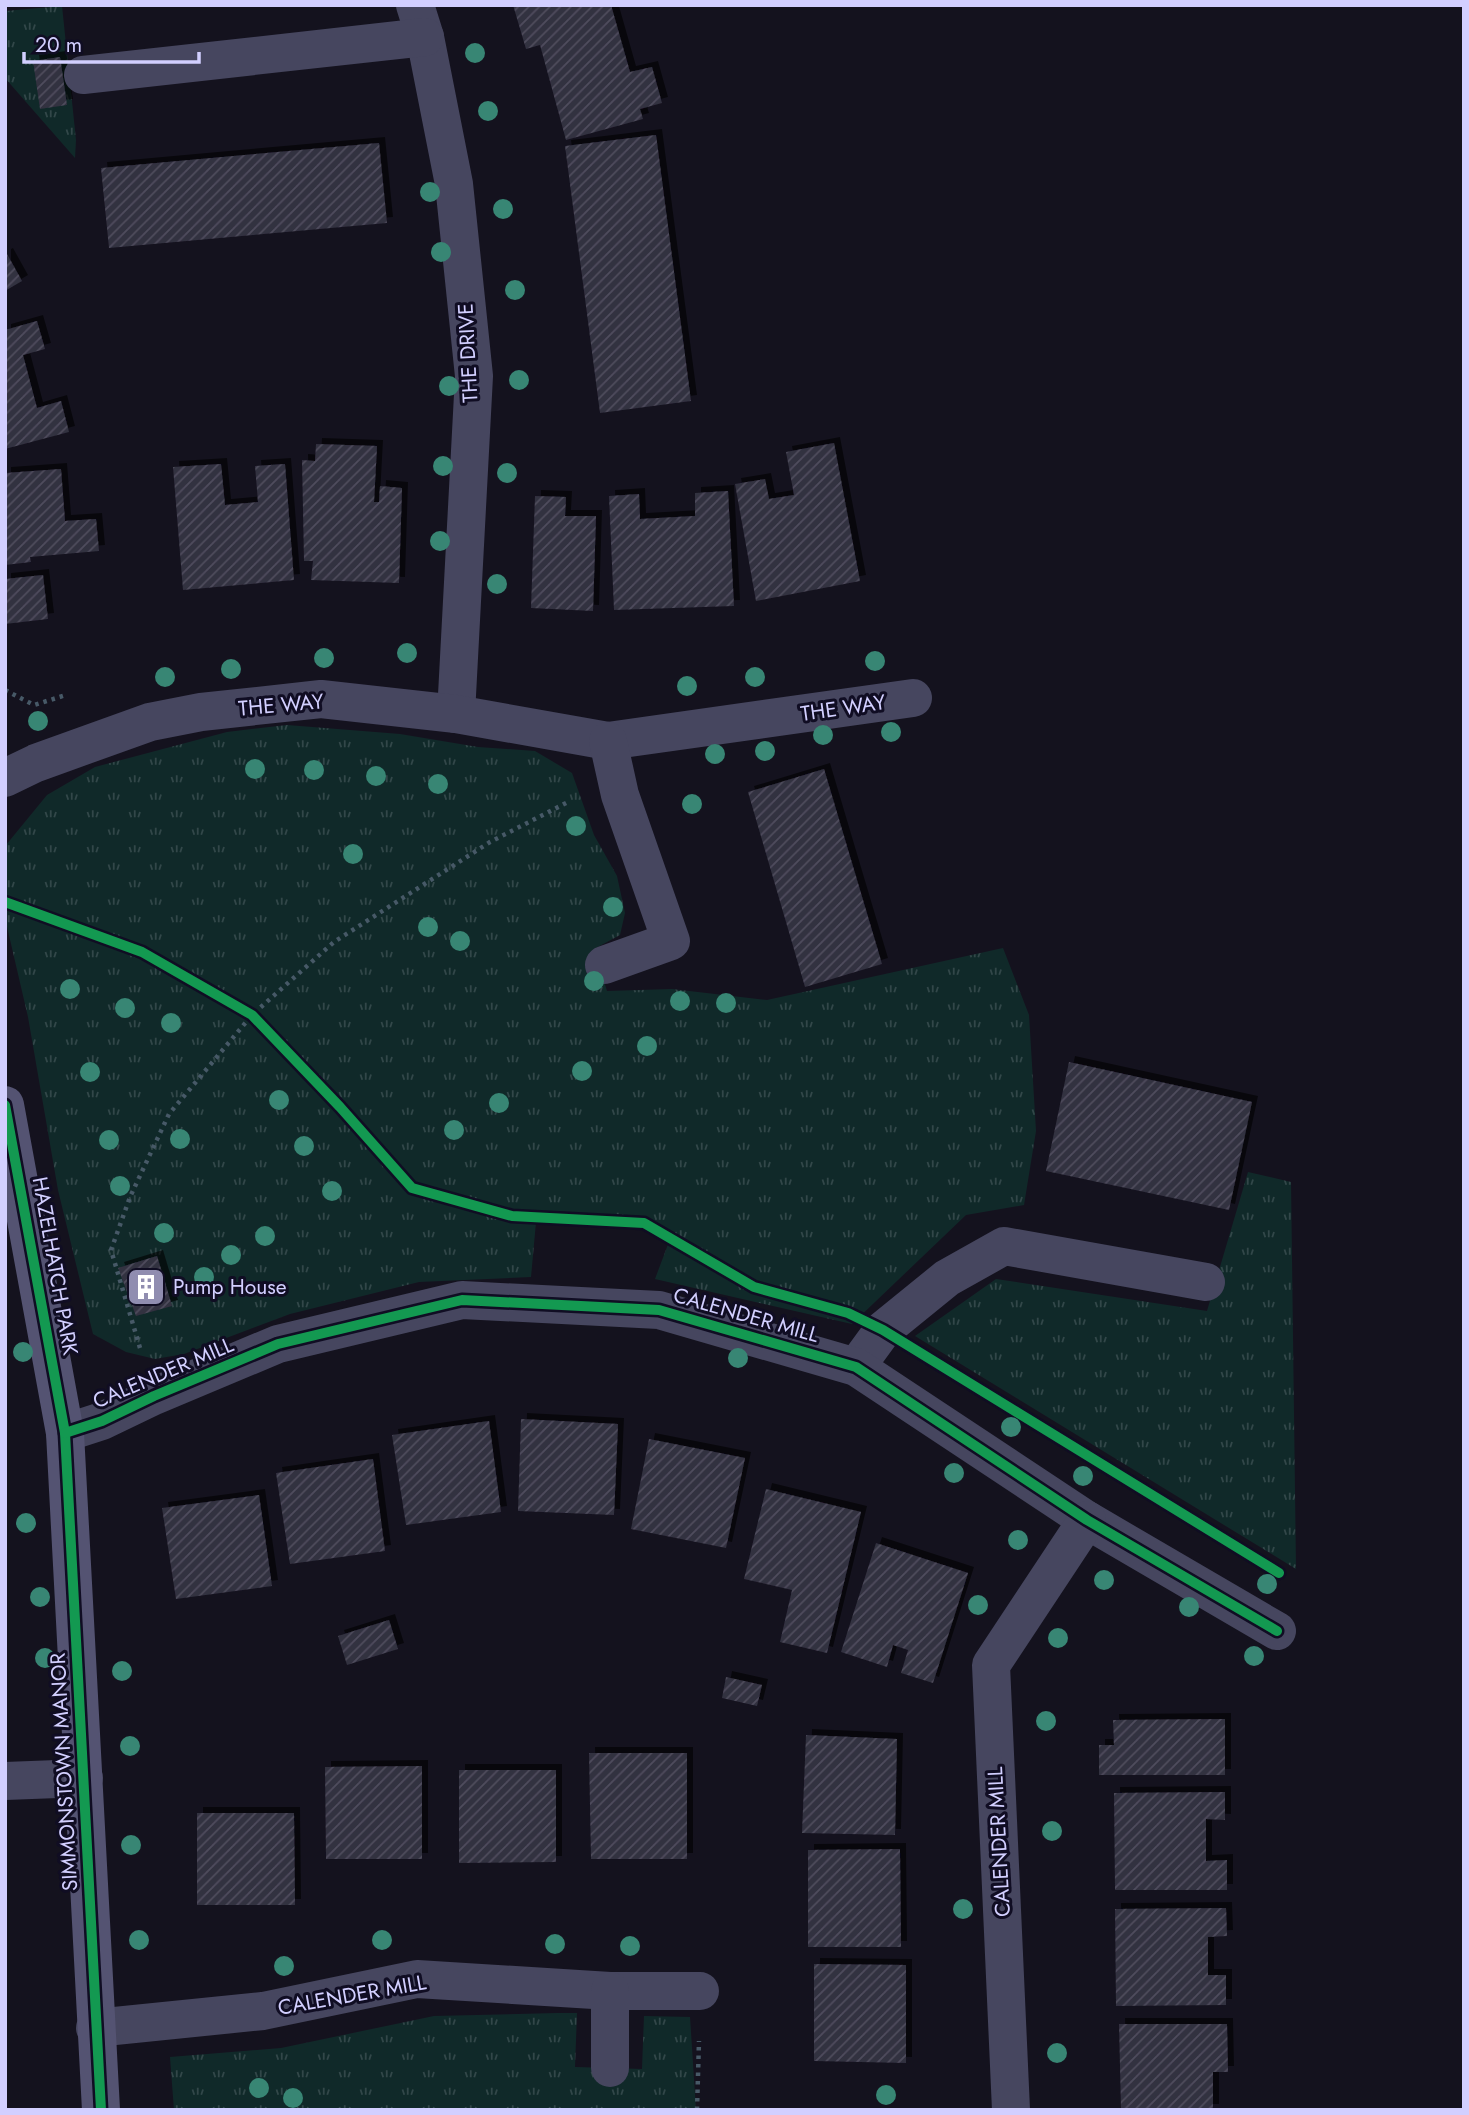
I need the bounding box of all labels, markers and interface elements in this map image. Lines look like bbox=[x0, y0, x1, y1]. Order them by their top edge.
scale bar bbox=[24, 21, 200, 65]
text: 20 m bbox=[35, 30, 82, 60]
street label: THE DRIVE bbox=[450, 303, 486, 403]
street label: THE WAY bbox=[237, 686, 325, 724]
street label: THE WAY bbox=[799, 687, 888, 729]
street label: HAZELHATCH PARK bbox=[25, 1174, 85, 1358]
building icon: Pump House bbox=[125, 1266, 167, 1308]
place label: Pump House bbox=[173, 1272, 287, 1302]
street label: CALENDER MILL bbox=[670, 1280, 823, 1350]
street label: CALENDER MILL bbox=[88, 1330, 238, 1416]
street label: SIMMONSTOWN MANOR bbox=[43, 1652, 85, 1892]
street label: CALENDER MILL bbox=[980, 1766, 1018, 1918]
street label: CALENDER MILL bbox=[275, 1967, 429, 2023]

